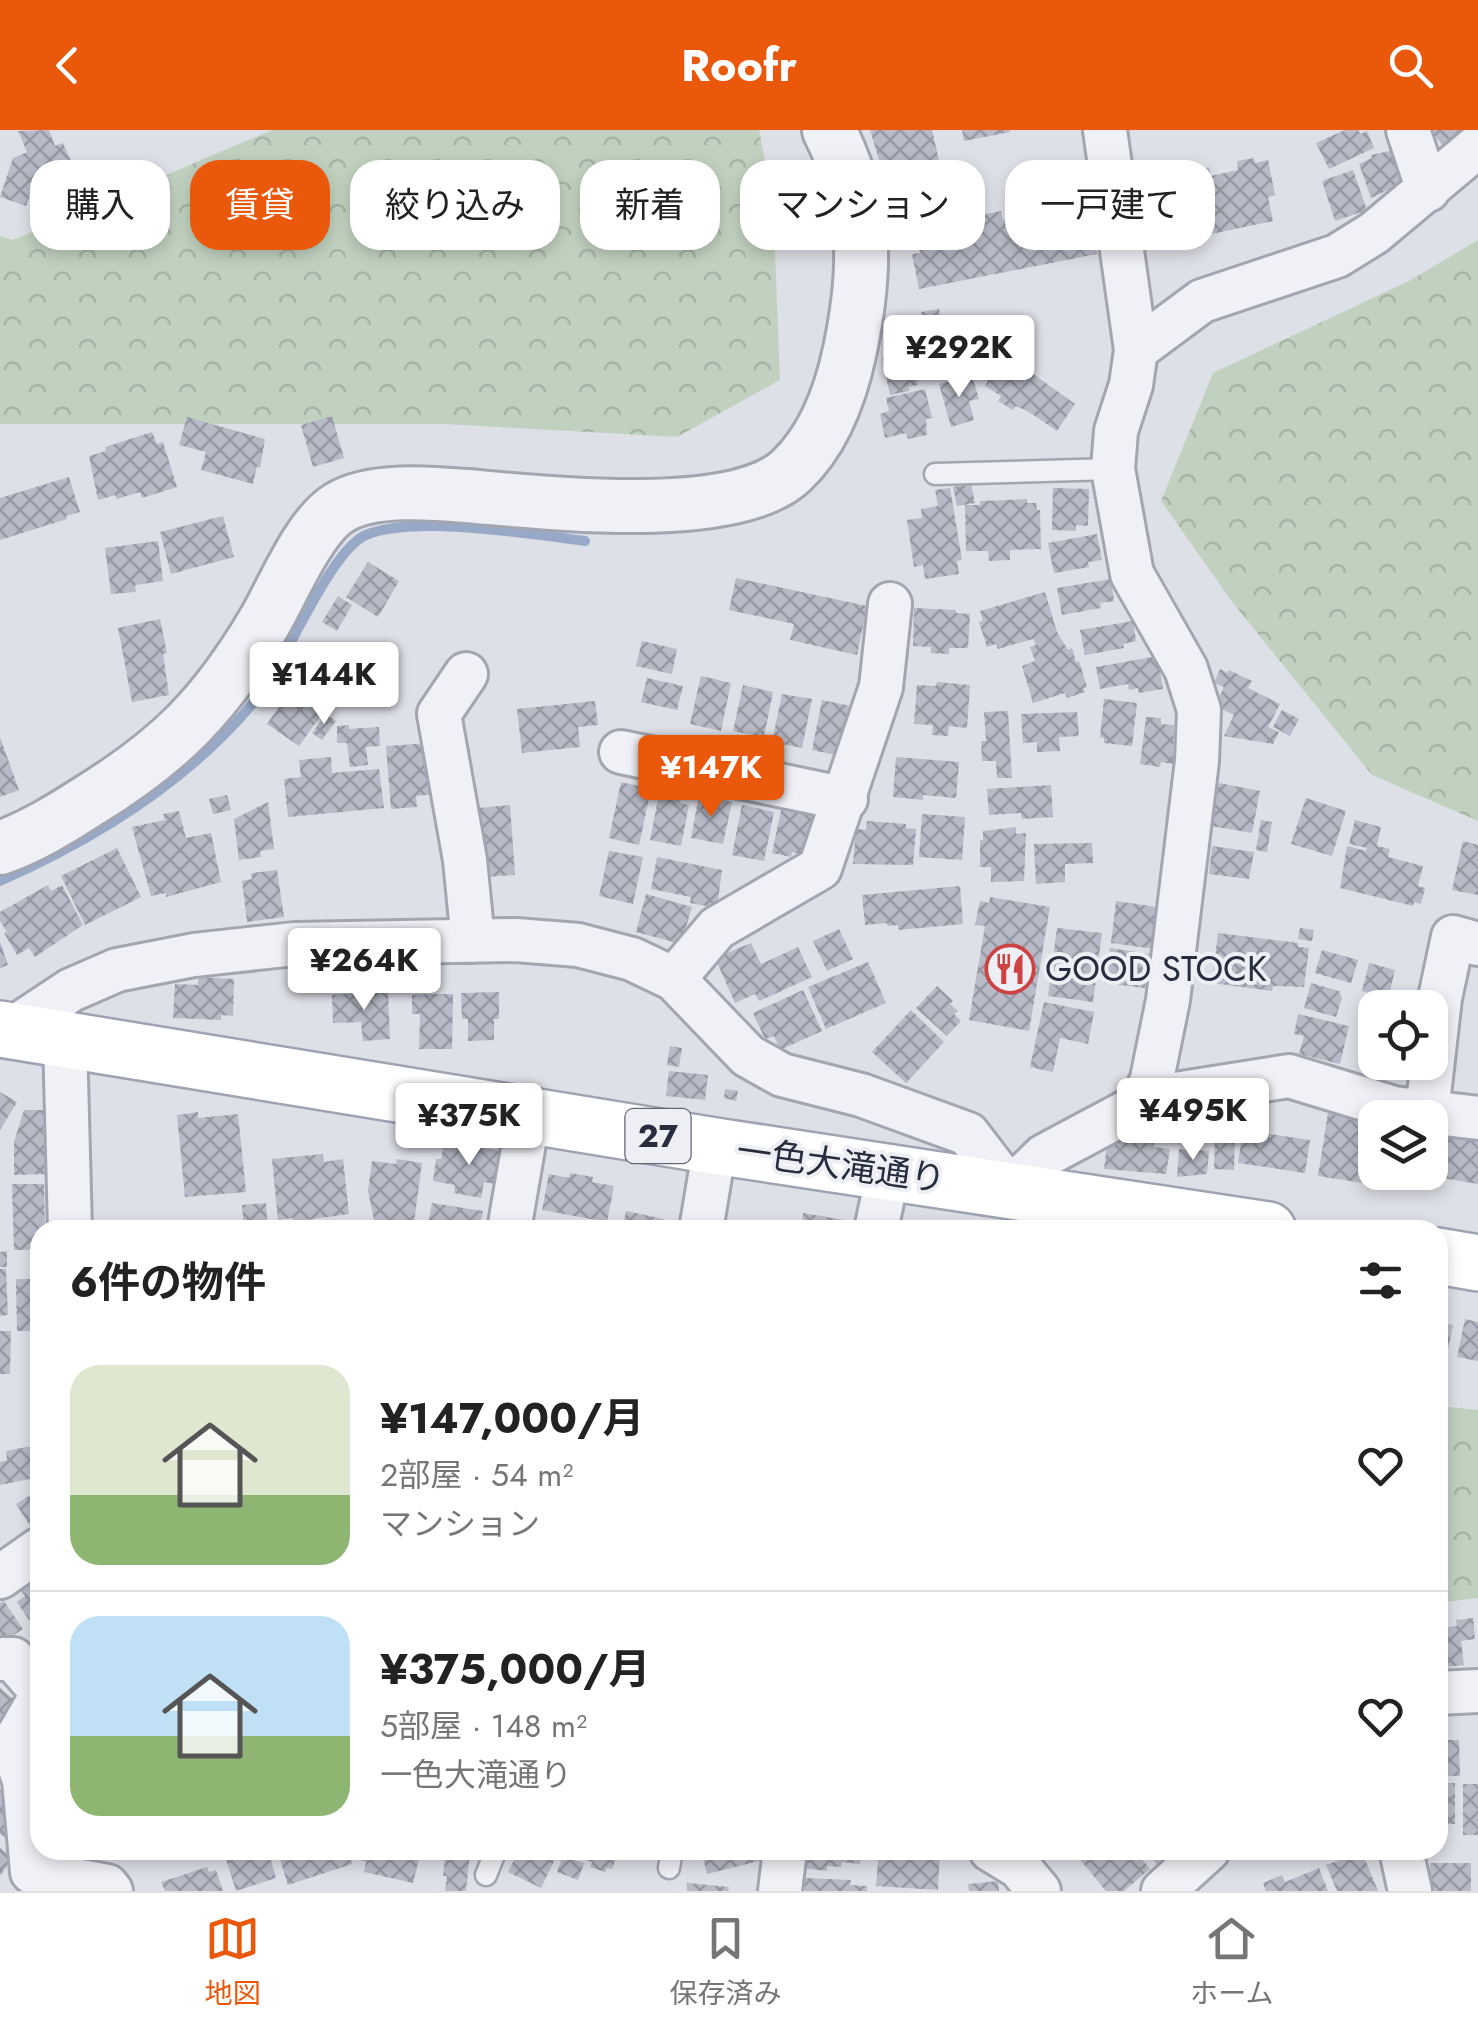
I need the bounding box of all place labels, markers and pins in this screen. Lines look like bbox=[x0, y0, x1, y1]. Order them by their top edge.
pin: ¥292K bbox=[889, 315, 1029, 400]
pin: ¥144K bbox=[254, 642, 394, 727]
pin: ¥147K bbox=[641, 735, 781, 820]
pin: ¥264K bbox=[294, 928, 434, 1013]
restaurant icon: GOOD STOCK bbox=[984, 943, 1036, 995]
place label: GOOD STOCK bbox=[1045, 944, 1267, 994]
pin: ¥495K bbox=[1123, 1078, 1263, 1163]
pin: ¥375K bbox=[399, 1083, 539, 1168]

